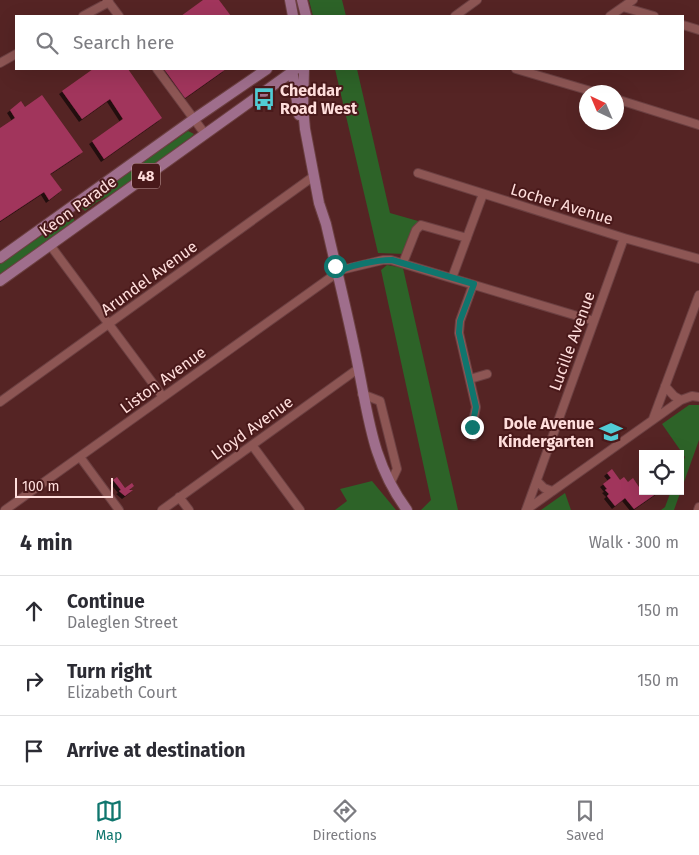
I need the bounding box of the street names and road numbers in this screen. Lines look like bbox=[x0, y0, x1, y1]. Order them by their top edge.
road number: 48 bbox=[132, 164, 160, 188]
street label: Keon Parade bbox=[36, 172, 120, 240]
street label: Locher Avenue bbox=[508, 179, 616, 229]
street label: Arundel Avenue bbox=[97, 237, 201, 319]
street label: Lucille Avenue bbox=[545, 289, 599, 393]
street label: Liston Avenue bbox=[116, 342, 210, 418]
street label: Lloyd Avenue bbox=[207, 392, 297, 464]

